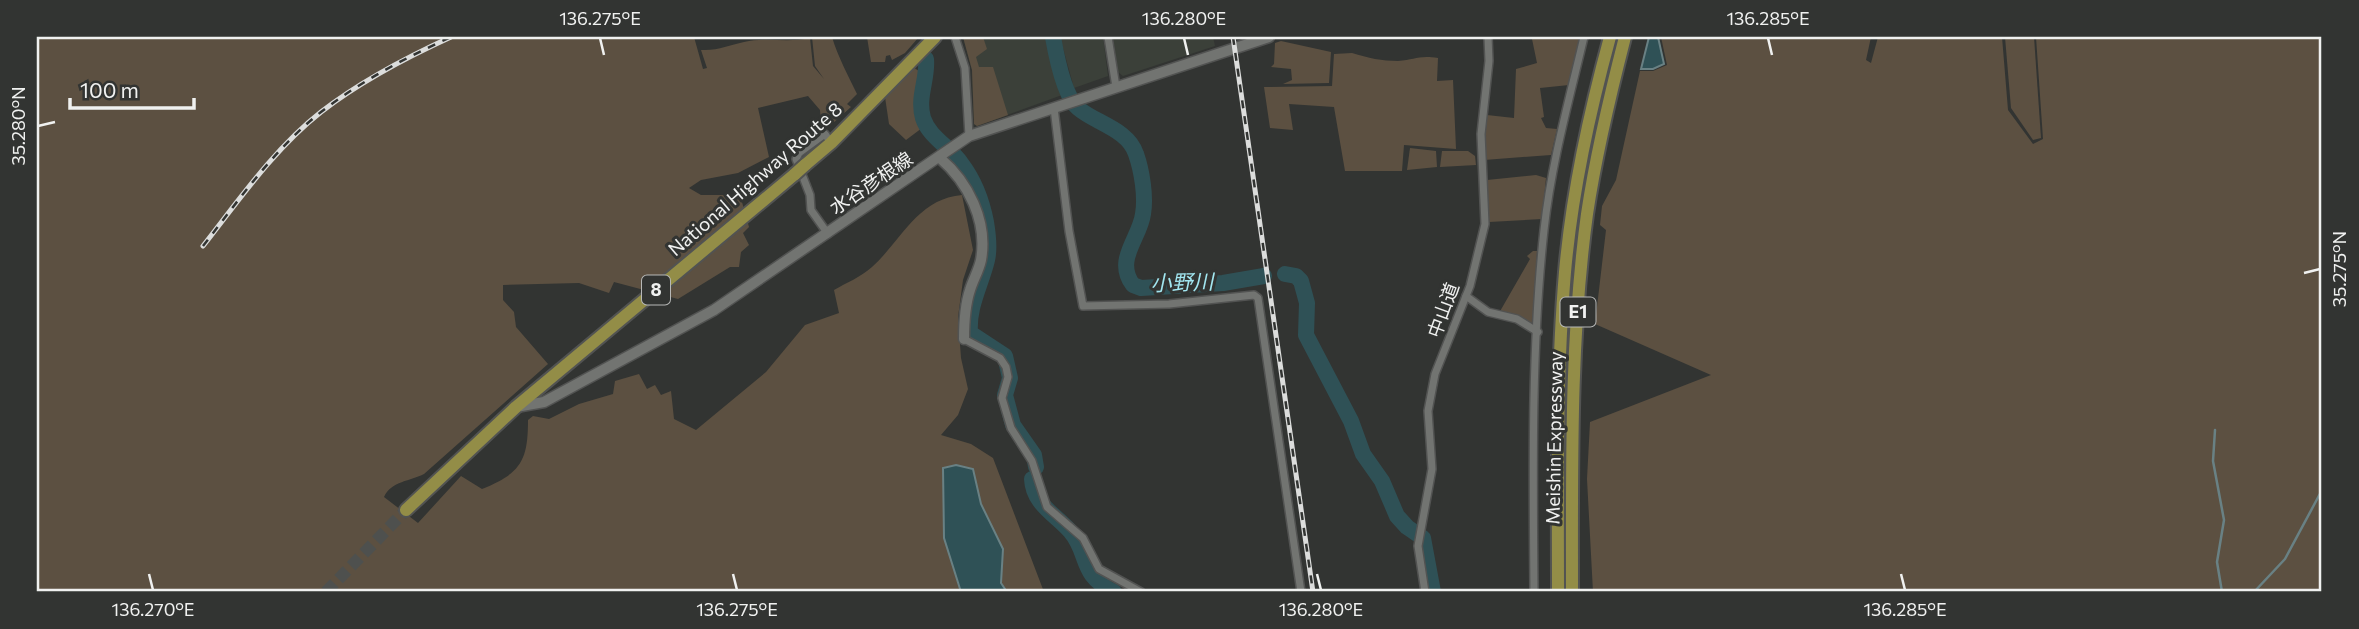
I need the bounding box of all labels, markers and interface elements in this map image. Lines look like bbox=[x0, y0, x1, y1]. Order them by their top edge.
text: 136.275°E bbox=[559, 7, 641, 29]
text: 136.280°E bbox=[1142, 7, 1226, 29]
text: 136.285°E bbox=[1726, 7, 1810, 29]
scale bar bbox=[70, 66, 194, 110]
text: 100 m bbox=[80, 77, 139, 102]
text: 35.280°N bbox=[7, 86, 29, 166]
street label: National Highway Route 8 bbox=[663, 97, 846, 260]
street label: 水谷彦根線 bbox=[825, 146, 917, 219]
text: 35.275°N bbox=[2328, 231, 2350, 307]
water label: 小野川 bbox=[1150, 268, 1216, 295]
road number: 8 bbox=[642, 276, 670, 304]
street label: 中山道 bbox=[1422, 279, 1463, 341]
road number: E1 bbox=[1560, 298, 1596, 326]
street label: Meishin Expressway bbox=[1540, 351, 1567, 525]
text: 136.270°E bbox=[111, 598, 195, 620]
text: 136.275°E bbox=[696, 598, 778, 620]
text: 136.280°E bbox=[1279, 598, 1363, 620]
text: 136.285°E bbox=[1863, 598, 1947, 620]

